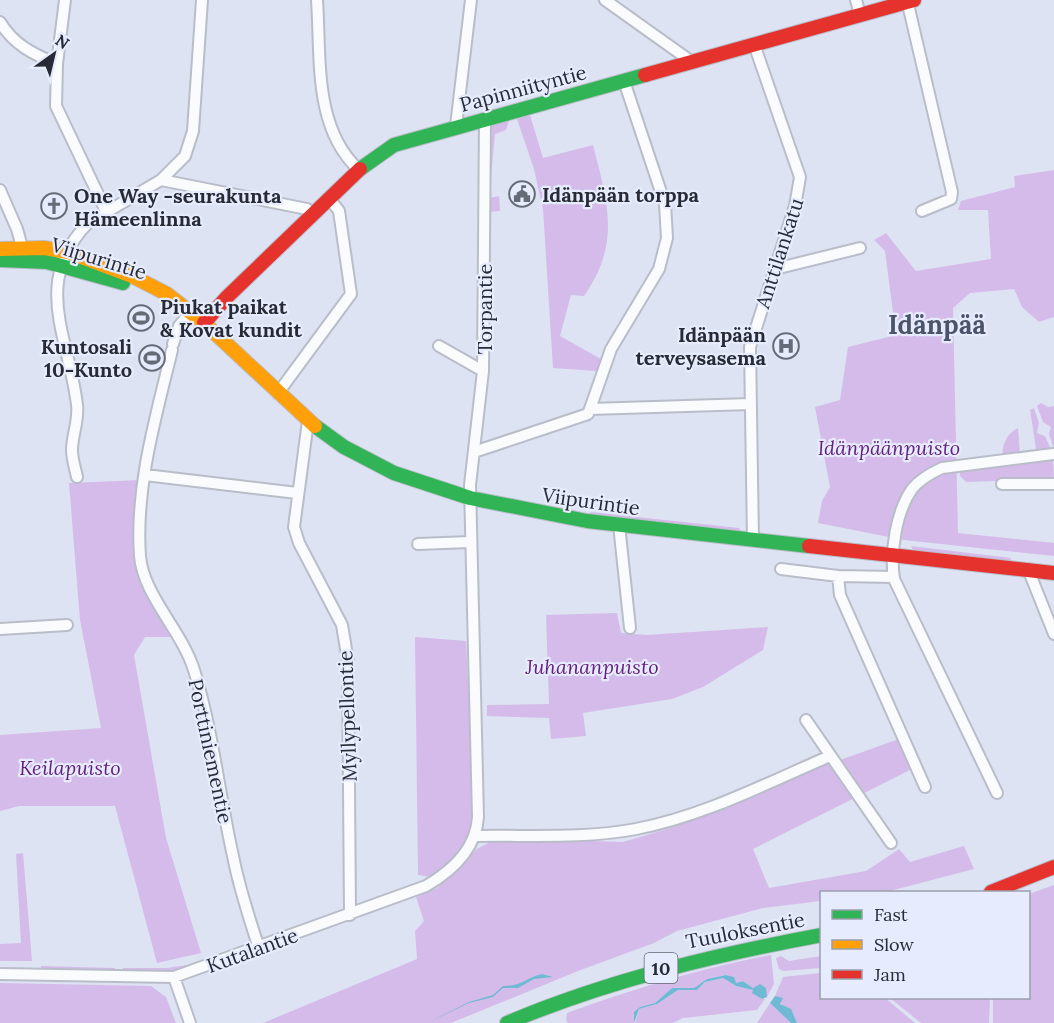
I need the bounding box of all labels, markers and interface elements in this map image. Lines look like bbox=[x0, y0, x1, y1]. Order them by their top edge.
north arrow bbox=[24, 24, 84, 84]
text: N bbox=[52, 30, 73, 53]
street label: Papinniityntie bbox=[457, 59, 589, 117]
public building icon: Idänpään torppa bbox=[507, 179, 537, 209]
place label: Idänpään torppa bbox=[542, 182, 700, 207]
place label: One Way -seurakunta Hämeenlinna bbox=[74, 183, 282, 231]
church icon: One Way -seurakunta Hämeenlinna bbox=[39, 191, 69, 221]
street label: Anttilankatu bbox=[749, 195, 809, 312]
street label: Viipurintie bbox=[47, 231, 150, 284]
street label: Torpantie bbox=[472, 264, 497, 354]
place label: Piukat paikat & Kovat kundit bbox=[160, 294, 303, 342]
sports icon: Piukat paikat & Kovat kundit bbox=[126, 303, 156, 333]
district label: Idänpää bbox=[888, 308, 986, 341]
place label: Idänpään terveysasema bbox=[635, 322, 767, 370]
hospital icon: Idänpään terveysasema bbox=[771, 331, 801, 361]
place label: Kuntosali 10-Kunto bbox=[41, 334, 132, 382]
sports icon: Kuntosali 10-Kunto bbox=[137, 343, 167, 373]
park label: Idänpäänpuisto bbox=[818, 435, 960, 460]
street label: Viipurintie bbox=[540, 482, 642, 520]
street label: Myllypellontie bbox=[332, 650, 362, 782]
park label: Juhananpuisto bbox=[524, 654, 659, 679]
street label: Porttiniementie bbox=[183, 676, 239, 826]
park label: Keilapuisto bbox=[19, 755, 121, 780]
legend bbox=[820, 891, 1030, 999]
text: Fast bbox=[874, 903, 908, 926]
street label: Tuuloksentie bbox=[683, 906, 807, 954]
street label: Kutalantie bbox=[203, 922, 301, 978]
text: Slow bbox=[874, 933, 914, 956]
road number: 10 bbox=[644, 953, 678, 983]
text: Jam bbox=[873, 963, 906, 986]

